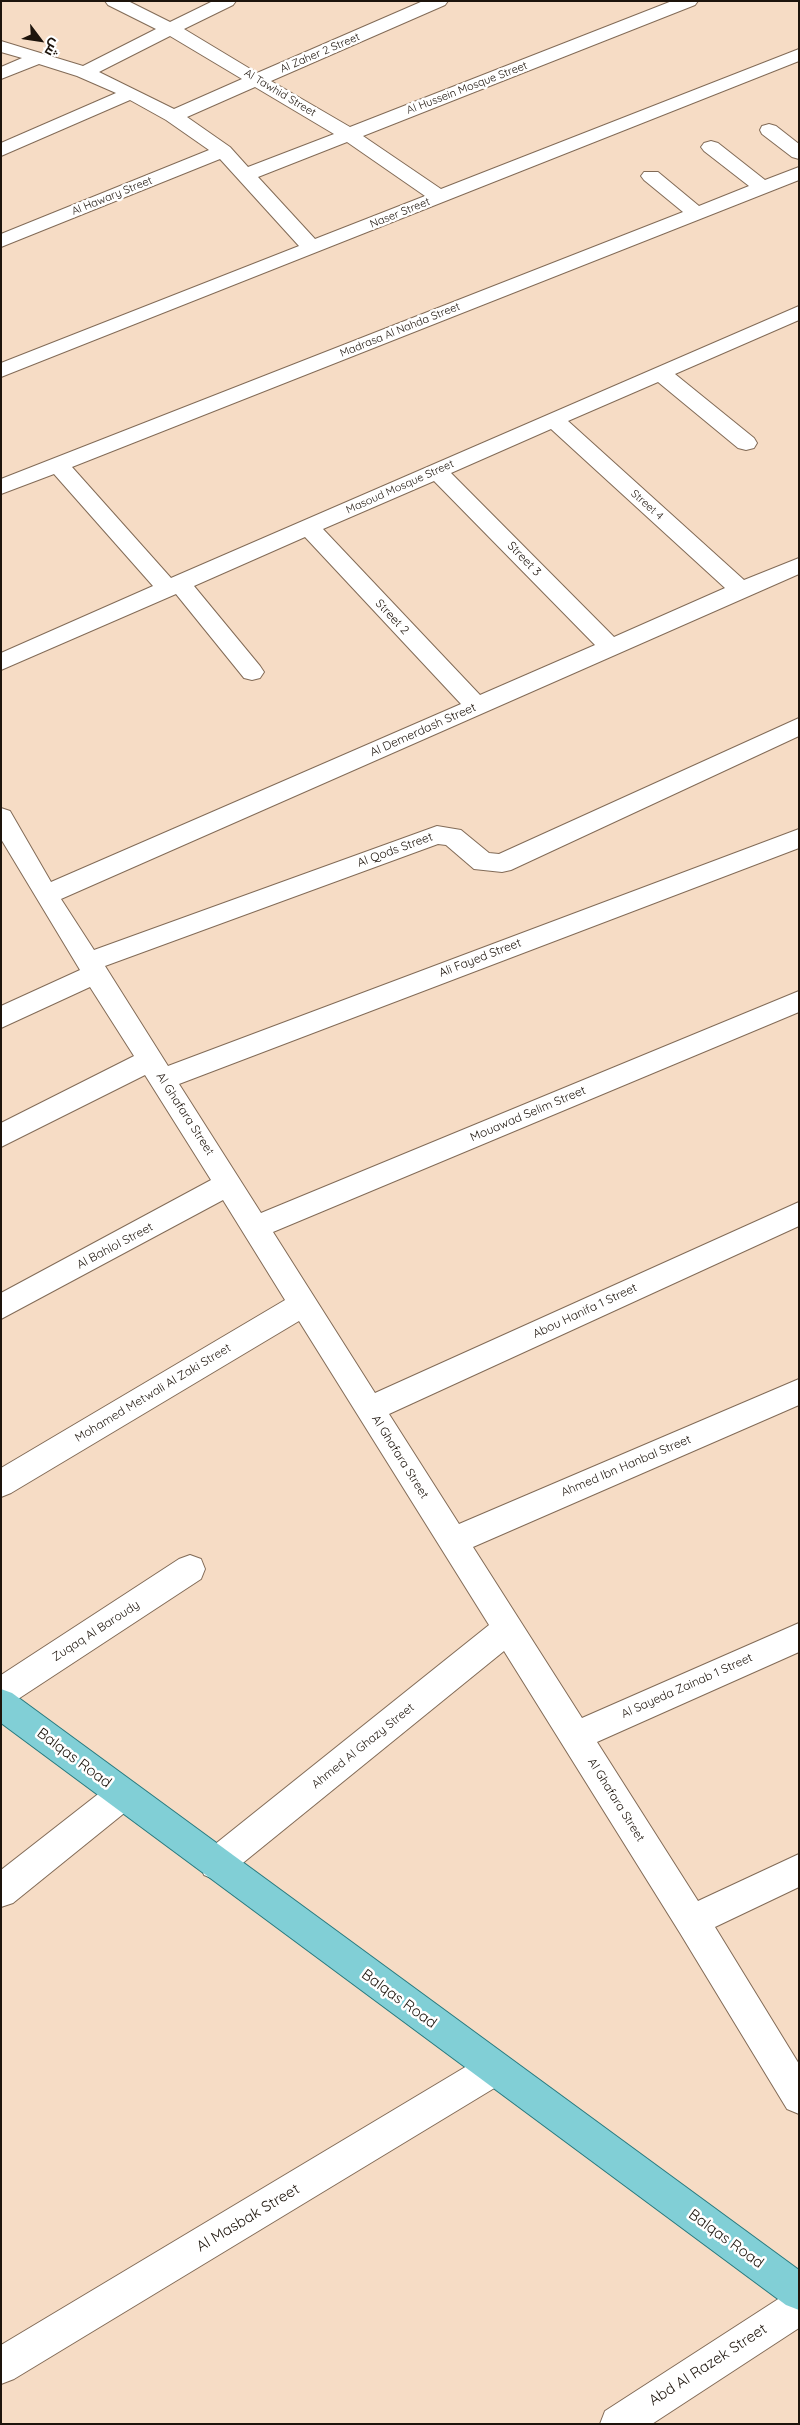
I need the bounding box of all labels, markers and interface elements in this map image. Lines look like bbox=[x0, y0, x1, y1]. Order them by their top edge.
north arrow bbox=[15, 15, 65, 65]
street label: Al Zaher 2 Street bbox=[278, 30, 362, 76]
text: ش bbox=[41, 35, 65, 60]
street label: Al Hussein Mosque Street bbox=[405, 59, 529, 117]
street label: Al Tawhid Street bbox=[242, 66, 318, 120]
street label: Al Hawary Street bbox=[70, 174, 154, 218]
street label: Naser Street bbox=[368, 195, 432, 231]
street label: Madrasa Al Nahda Street bbox=[338, 300, 462, 360]
street label: Masoud Mosque Street bbox=[344, 457, 456, 517]
street label: Street 4 bbox=[628, 487, 666, 523]
street label: Street 3 bbox=[504, 539, 544, 579]
street label: Street 2 bbox=[372, 596, 412, 638]
street label: Al Demerdash Street bbox=[368, 700, 478, 760]
street label: Al Qods Street bbox=[355, 830, 435, 870]
street label: Ali Fayed Street bbox=[437, 936, 523, 980]
street label: Al Ghafara Street bbox=[153, 1070, 217, 1158]
street label: Mouawad Selim Street bbox=[468, 1083, 588, 1145]
street label: Al Bahlol Street bbox=[74, 1220, 156, 1272]
street label: Abou Hanifa 1 Street bbox=[531, 1281, 639, 1341]
street label: Mohamed Metwali Al Zaki Street bbox=[72, 1341, 234, 1445]
street label: Al Ghafara Street bbox=[369, 1413, 431, 1501]
street label: Ahmed Ibn Hanbal Street bbox=[559, 1432, 693, 1500]
street label: Zuqaq Al Baroudy bbox=[50, 1597, 142, 1665]
street label: Al Sayeda Zainab 1 Street bbox=[619, 1651, 755, 1721]
street label: Ahmed Al Ghazy Street bbox=[309, 1700, 417, 1792]
street label: Balqas Road bbox=[33, 1724, 115, 1792]
street label: Al Ghafara Street bbox=[585, 1756, 647, 1844]
street label: Balqas Road bbox=[358, 1966, 440, 2032]
street label: Al Masbak Street bbox=[193, 2180, 303, 2256]
street label: Balqas Road bbox=[685, 2206, 767, 2272]
street label: Abd Al Razek Street bbox=[646, 2320, 770, 2410]

